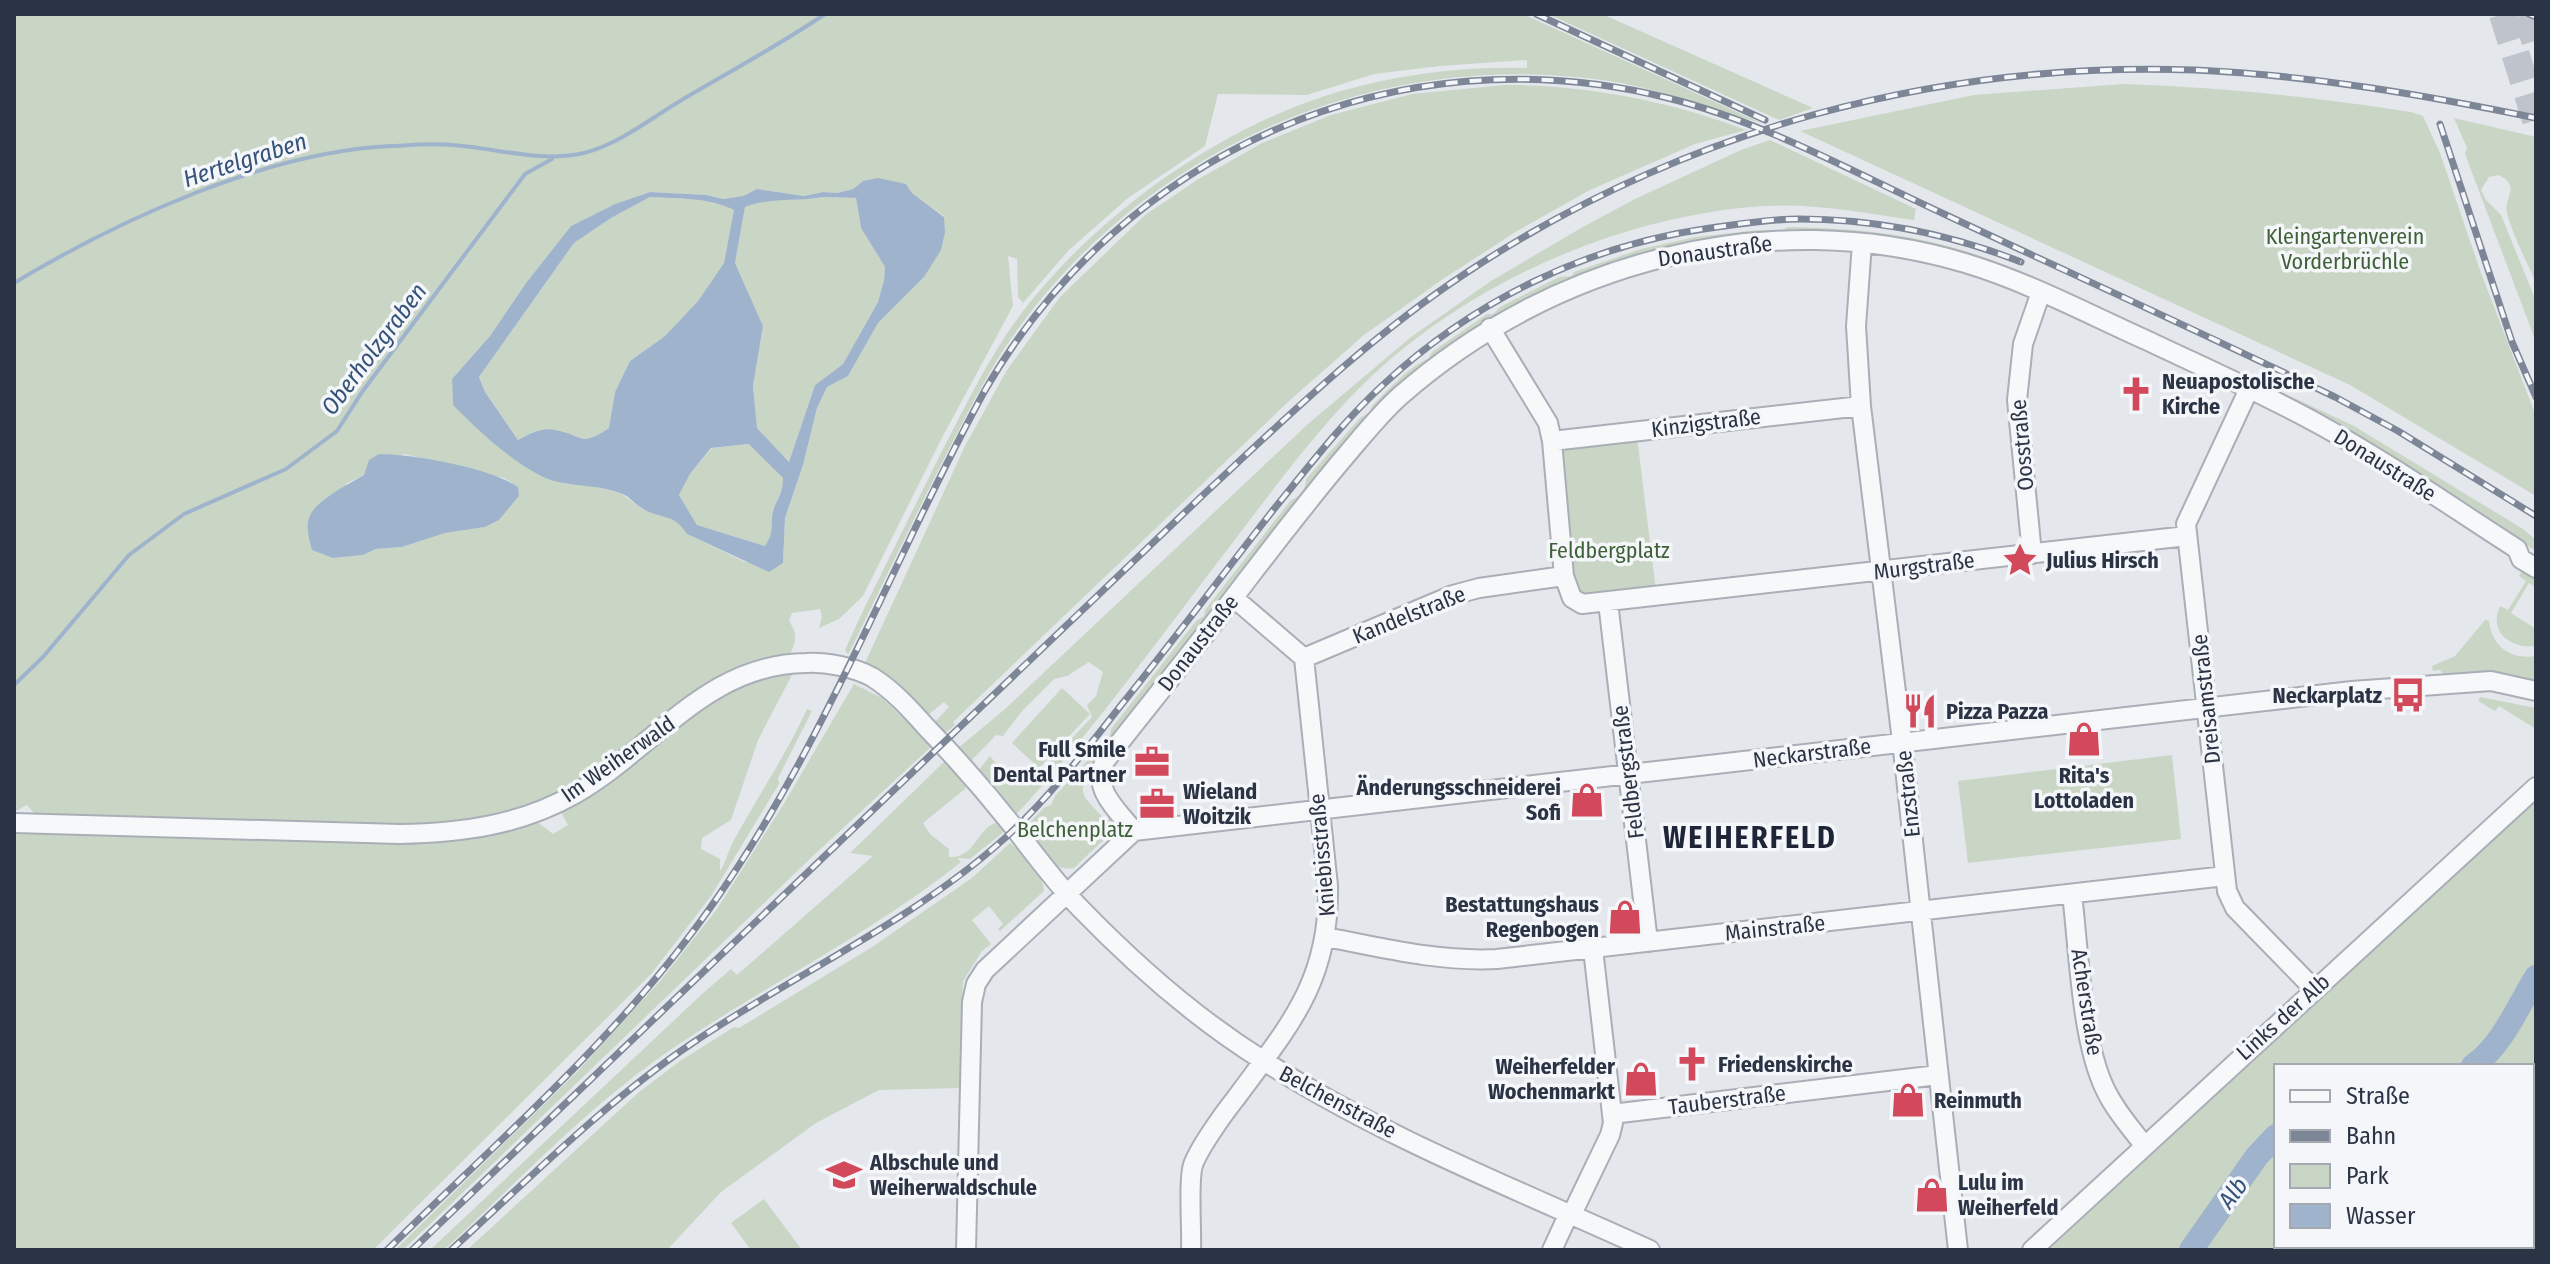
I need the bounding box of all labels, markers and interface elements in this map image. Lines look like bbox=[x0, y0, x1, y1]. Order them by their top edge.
water label: Hertelgraben bbox=[180, 127, 310, 193]
park label: Kleingartenverein Vorderbrüchle bbox=[2266, 223, 2424, 275]
street label: Donaustraße bbox=[1656, 230, 1774, 272]
water label: Oberholzgraben bbox=[315, 278, 433, 420]
place label: Neuapostolische Kirche bbox=[2162, 368, 2315, 420]
church icon: Neuapostolische Kirche bbox=[2117, 375, 2155, 413]
street label: Oosstraße bbox=[2005, 398, 2039, 492]
street label: Kinzigstraße bbox=[1650, 403, 1762, 443]
street label: Donaustraße bbox=[2329, 423, 2441, 507]
park label: Feldbergplatz bbox=[1548, 537, 1670, 564]
place icon: Julius Hirsch bbox=[2001, 541, 2039, 579]
street label: Murgstraße bbox=[1872, 546, 1976, 586]
place label: Julius Hirsch bbox=[2045, 547, 2159, 574]
street label: Kandelstraße bbox=[1349, 580, 1469, 650]
street label: Donaustraße bbox=[1152, 589, 1244, 697]
street label: Dreisamstraße bbox=[2186, 633, 2226, 765]
bus stop icon: Neckarplatz bbox=[2389, 676, 2427, 714]
place label: Neckarplatz bbox=[2273, 682, 2382, 709]
restaurant icon: Pizza Pazza bbox=[1901, 692, 1939, 730]
place label: Pizza Pazza bbox=[1946, 698, 2048, 725]
street label: Feldbergstraße bbox=[1606, 704, 1650, 840]
street label: Im Weiherwald bbox=[556, 710, 680, 808]
shop icon: Rita's Lottoladen bbox=[2065, 720, 2103, 758]
street label: Neckarstraße bbox=[1751, 732, 1873, 774]
place label: Full Smile Dental Partner bbox=[993, 736, 1127, 788]
office icon: Full Smile Dental Partner bbox=[1133, 743, 1171, 781]
street label: Enzstraße bbox=[1890, 749, 1926, 839]
place label: Rita's Lottoladen bbox=[2034, 762, 2134, 814]
place label: Änderungsschneiderei Sofi bbox=[1356, 774, 1561, 826]
place label: Wieland Woitzik bbox=[1183, 778, 1257, 830]
shop icon: Änderungsschneiderei Sofi bbox=[1568, 781, 1606, 819]
office icon: Wieland Woitzik bbox=[1138, 785, 1176, 823]
street label: Kniebisstraße bbox=[1303, 793, 1341, 917]
park label: Belchenplatz bbox=[1017, 816, 1133, 843]
district label: WEIHERFELD bbox=[1663, 820, 1837, 856]
place label: Bestattungshaus Regenbogen bbox=[1445, 891, 1599, 943]
shop icon: Bestattungshaus Regenbogen bbox=[1606, 898, 1644, 936]
street label: Mainstraße bbox=[1724, 909, 1826, 947]
street label: Acherstraße bbox=[2065, 947, 2109, 1057]
street label: Links der Alb bbox=[2231, 968, 2335, 1066]
church icon: Friedenskirche bbox=[1673, 1045, 1711, 1083]
place label: Friedenskirche bbox=[1718, 1051, 1853, 1078]
place label: Weiherfelder Wochenmarkt bbox=[1488, 1053, 1616, 1105]
street label: Belchenstraße bbox=[1275, 1060, 1401, 1144]
shop icon: Weiherfelder Wochenmarkt bbox=[1622, 1060, 1660, 1098]
legend bbox=[2274, 1064, 2534, 1248]
street label: Tauberstraße bbox=[1667, 1079, 1787, 1121]
shop icon: Reinmuth bbox=[1889, 1081, 1927, 1119]
text: Straße bbox=[2346, 1082, 2410, 1110]
place label: Reinmuth bbox=[1934, 1087, 2022, 1114]
text: Bahn bbox=[2346, 1122, 2396, 1150]
place label: Albschule und Weiherwaldschule bbox=[869, 1149, 1037, 1201]
school or university icon: Albschule und Weiherwaldschule bbox=[825, 1156, 863, 1194]
text: Park bbox=[2346, 1162, 2389, 1190]
place label: Lulu im Weiherfeld bbox=[1958, 1169, 2058, 1221]
water label: Alb bbox=[2212, 1172, 2254, 1215]
shop icon: Lulu im Weiherfeld bbox=[1913, 1176, 1951, 1214]
text: Wasser bbox=[2346, 1202, 2416, 1230]

